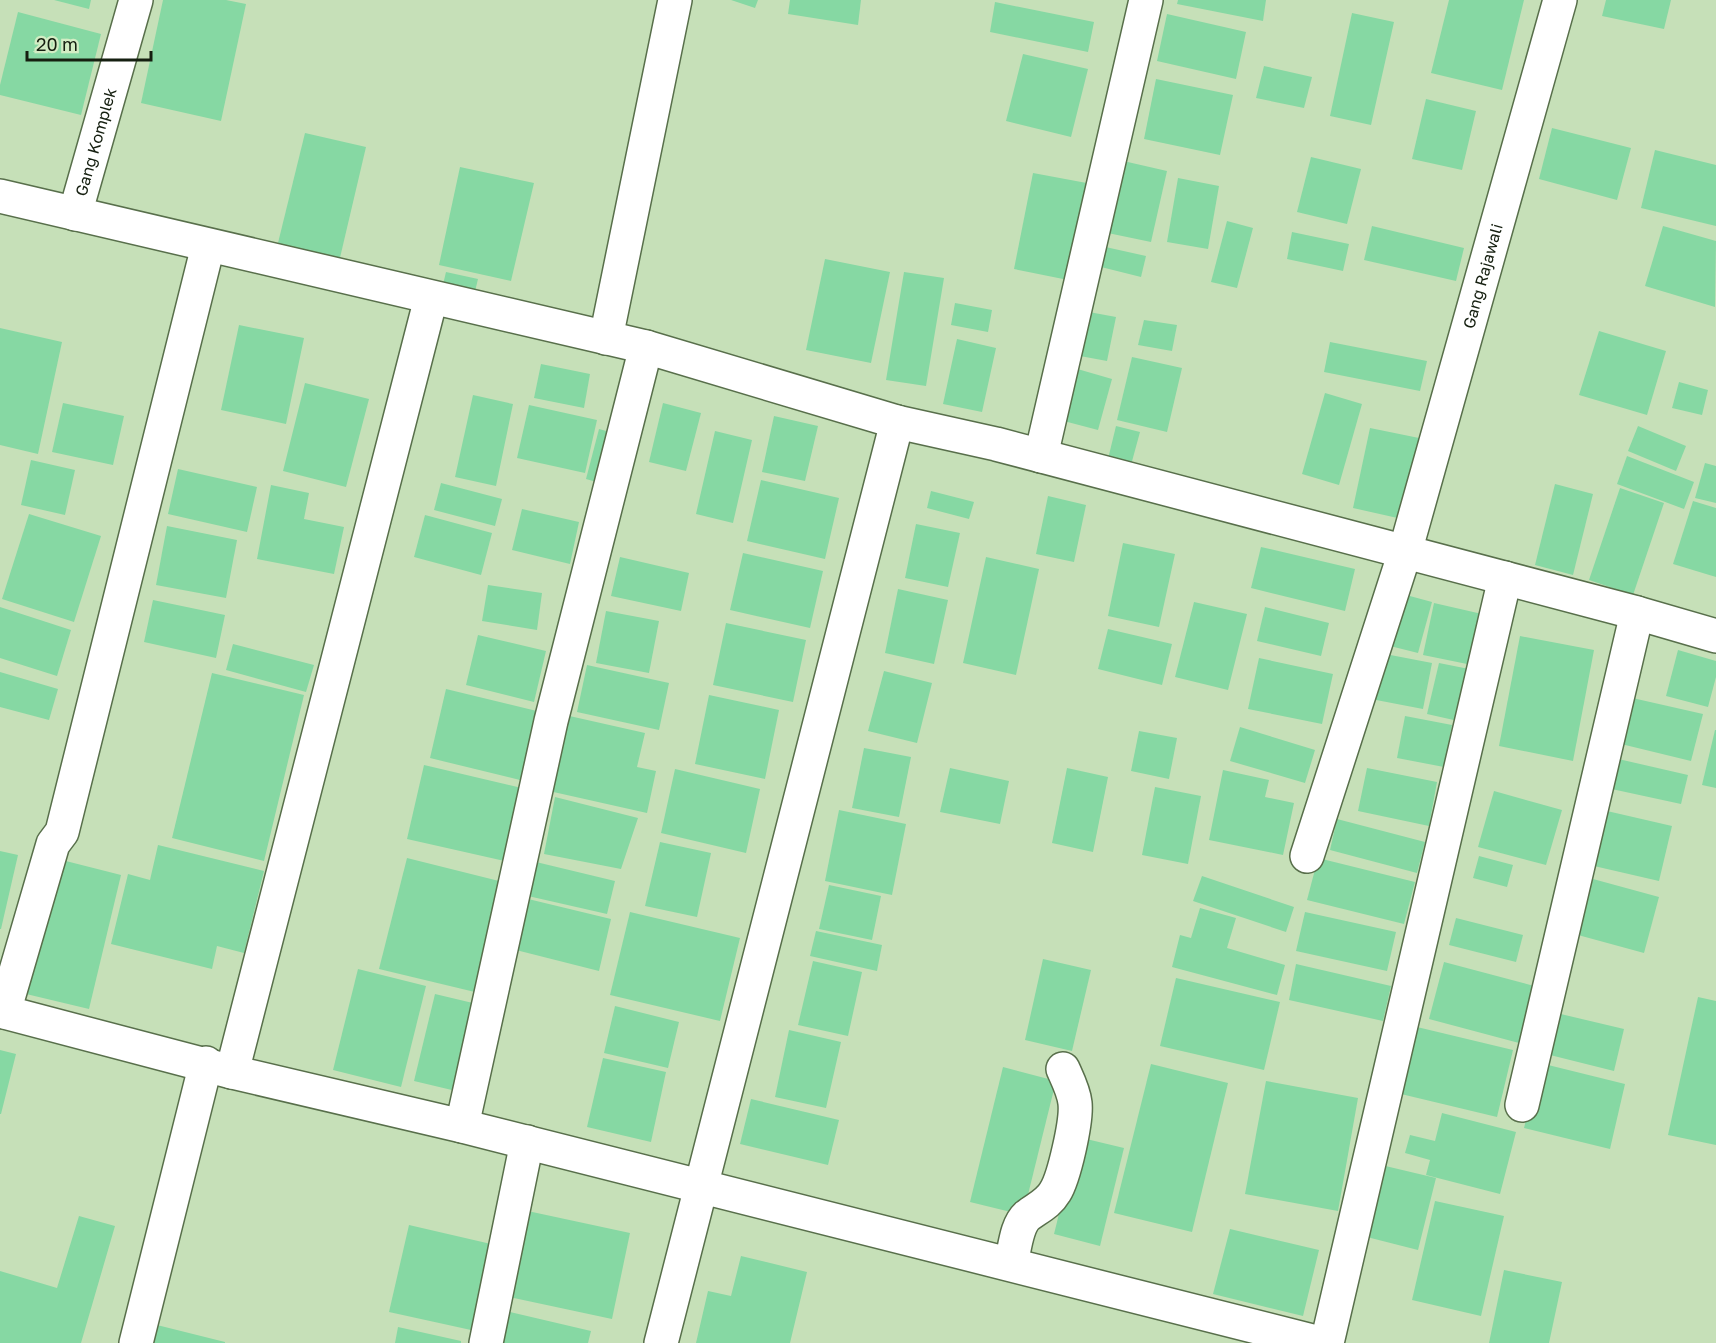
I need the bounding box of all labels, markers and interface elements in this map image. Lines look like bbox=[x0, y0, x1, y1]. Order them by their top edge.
scale bar bbox=[27, 24, 152, 62]
text: 20 m bbox=[36, 33, 78, 55]
street label: Gang Komplek bbox=[71, 85, 120, 198]
street label: Gang Rajawali bbox=[1458, 221, 1507, 331]

